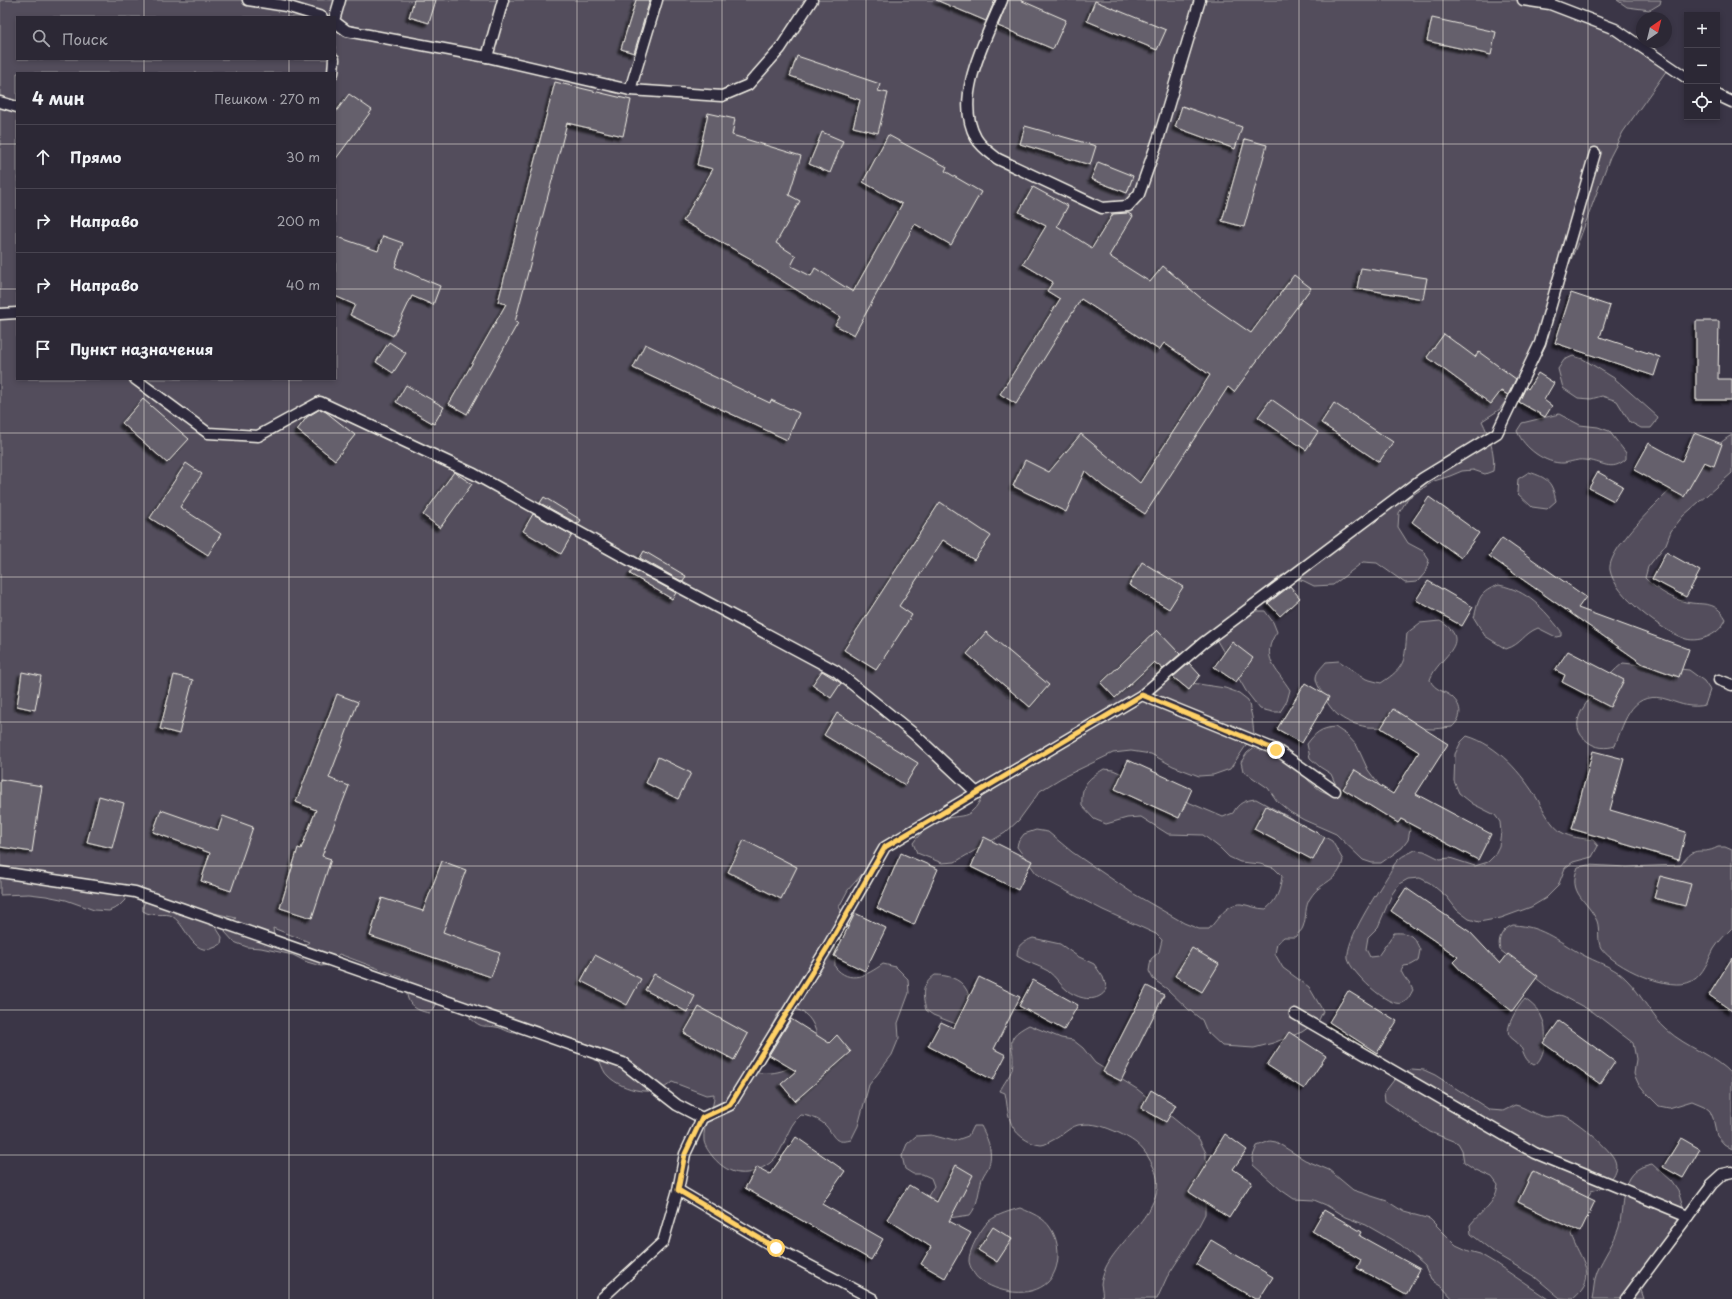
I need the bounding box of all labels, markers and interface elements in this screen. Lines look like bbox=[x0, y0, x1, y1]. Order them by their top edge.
north arrow bbox=[1636, 12, 1672, 48]
map controls bbox=[1684, 12, 1720, 120]
button: + bbox=[1684, 12, 1720, 48]
search box bbox=[16, 16, 336, 60]
icon: search bbox=[30, 27, 52, 49]
text: Поиск bbox=[62, 27, 108, 50]
button: − bbox=[1684, 48, 1720, 84]
button: locate bbox=[1684, 84, 1720, 120]
text: 4 мин bbox=[32, 85, 85, 111]
text: Пешком · 270 m bbox=[214, 89, 320, 108]
text: Прямо bbox=[70, 145, 121, 168]
icon: ahead bbox=[32, 146, 54, 168]
text: 30 m bbox=[286, 147, 320, 166]
text: Направо bbox=[70, 209, 139, 232]
icon: right bbox=[32, 210, 54, 232]
text: 200 m bbox=[277, 211, 320, 230]
text: Направо bbox=[70, 273, 139, 296]
icon: right bbox=[32, 274, 54, 296]
text: 40 m bbox=[286, 275, 320, 294]
text: Пункт назначения bbox=[70, 337, 213, 360]
icon: arrive bbox=[32, 338, 54, 360]
route end bbox=[1267, 741, 1285, 759]
route start bbox=[767, 1239, 785, 1257]

